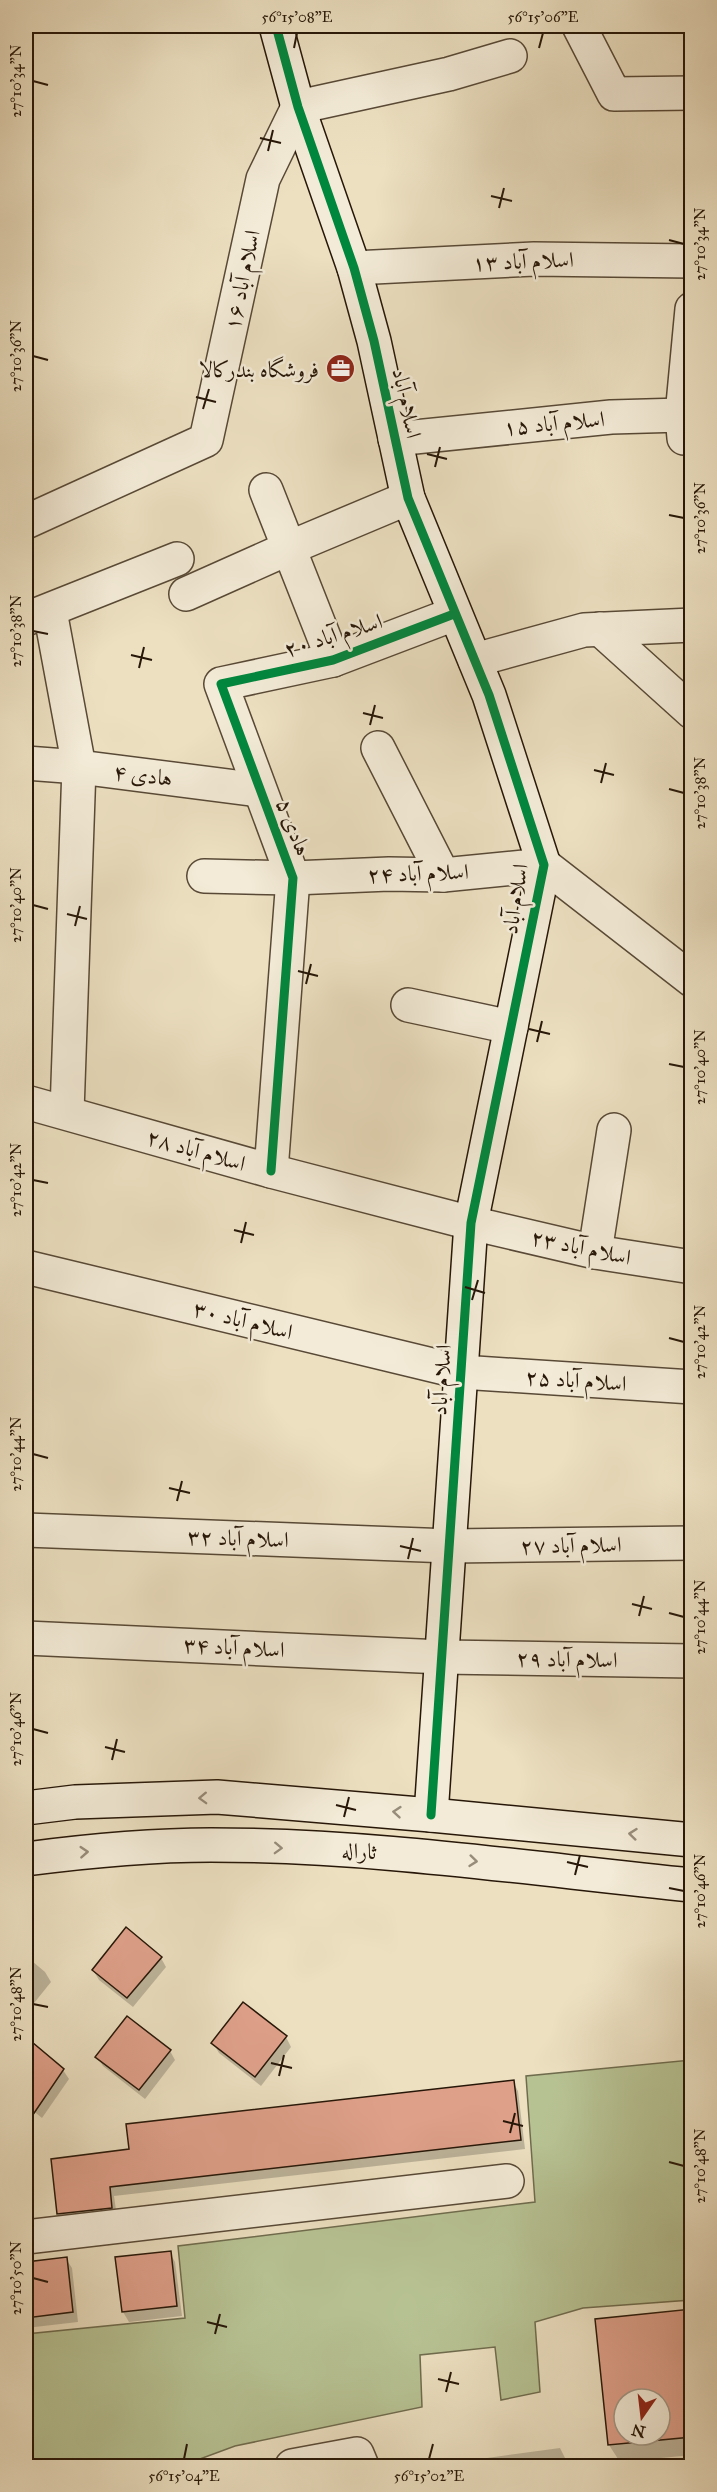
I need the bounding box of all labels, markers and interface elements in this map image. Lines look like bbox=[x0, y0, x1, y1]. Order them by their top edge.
text: 56°15'08"E bbox=[261, 8, 333, 26]
text: 56°15'06"E bbox=[508, 8, 579, 26]
text: 27°10'34"N bbox=[7, 44, 25, 117]
text: 27°10'34"N bbox=[691, 207, 709, 280]
street label: اسلام آباد ۱۶ bbox=[218, 228, 272, 334]
street label: اسلام آباد ۱۳ bbox=[472, 246, 574, 282]
text: 27°10'36"N bbox=[7, 320, 25, 392]
office icon: فروشگاه بندرکالا bbox=[324, 353, 356, 385]
place label: فروشگاه بندرکالا bbox=[199, 356, 319, 384]
street label: اسلام آباد bbox=[381, 365, 428, 442]
street label: اسلام آباد ۱۵ bbox=[502, 405, 606, 447]
text: 27°10'36"N bbox=[691, 482, 709, 554]
text: 27°10'38"N bbox=[7, 595, 25, 667]
street label: اسلام آباد ۲۰ bbox=[280, 607, 387, 668]
text: 27°10'38"N bbox=[691, 757, 709, 829]
street label: هادی ۴ bbox=[112, 758, 174, 792]
street label: هادی ۵ bbox=[271, 794, 317, 860]
street label: اسلام آباد ۲۴ bbox=[367, 858, 469, 894]
street label: اسلام آباد bbox=[496, 862, 540, 937]
text: 27°10'40"N bbox=[7, 867, 25, 943]
text: 27°10'40"N bbox=[691, 1029, 709, 1105]
street label: اسلام آباد ۲۸ bbox=[142, 1123, 249, 1183]
text: 27°10'42"N bbox=[7, 1143, 25, 1217]
street label: اسلام آباد ۲۳ bbox=[527, 1223, 633, 1277]
street label: اسلام آباد ۳۰ bbox=[189, 1295, 296, 1351]
text: 27°10'42"N bbox=[691, 1305, 709, 1379]
street label: اسلام آباد bbox=[425, 1344, 463, 1417]
street label: اسلام آباد ۲۵ bbox=[524, 1363, 628, 1403]
text: 27°10'44"N bbox=[7, 1416, 25, 1492]
street label: اسلام آباد ۳۲ bbox=[187, 1523, 289, 1559]
street label: اسلام آباد ۲۷ bbox=[520, 1531, 622, 1565]
text: 27°10'44"N bbox=[691, 1579, 709, 1655]
street label: اسلام آباد ۳۴ bbox=[182, 1631, 285, 1669]
street label: اسلام آباد ۲۹ bbox=[516, 1645, 618, 1679]
text: 27°10'46"N bbox=[7, 1691, 25, 1766]
one-way arrow bbox=[198, 1791, 207, 1804]
one-way arrow bbox=[393, 1806, 402, 1819]
one-way arrow bbox=[629, 1828, 638, 1841]
street label: ثاراله bbox=[341, 1837, 378, 1865]
one-way arrow bbox=[274, 1841, 283, 1854]
one-way arrow bbox=[79, 1846, 88, 1859]
text: 27°10'46"N bbox=[691, 1853, 709, 1928]
one-way arrow bbox=[468, 1854, 477, 1867]
text: 27°10'48"N bbox=[7, 1966, 25, 2041]
text: 27°10'48"N bbox=[691, 2128, 709, 2203]
text: 27°10'50"N bbox=[7, 2241, 25, 2315]
north arrow bbox=[612, 2387, 672, 2447]
text: N bbox=[629, 2420, 647, 2442]
text: 56°15'04"E bbox=[148, 2467, 220, 2485]
text: 56°15'02"E bbox=[394, 2467, 464, 2485]

